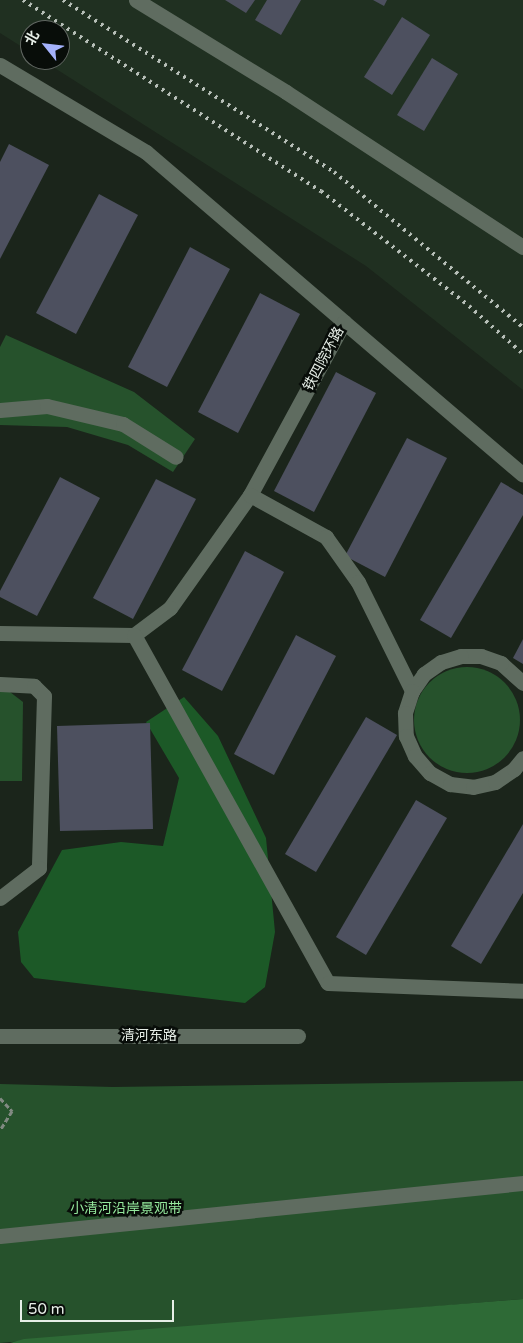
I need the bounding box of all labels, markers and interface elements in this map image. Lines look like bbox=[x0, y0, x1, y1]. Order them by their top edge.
north arrow bbox=[20, 20, 70, 70]
text: 北 bbox=[21, 28, 43, 48]
street label: 铁四院环路 bbox=[300, 324, 348, 394]
street label: 清河东路 bbox=[121, 1028, 177, 1044]
park label: 小清河沿岸景观带 bbox=[70, 1201, 182, 1217]
scale bar bbox=[22, 1290, 176, 1322]
text: 50 m bbox=[28, 1300, 65, 1318]

